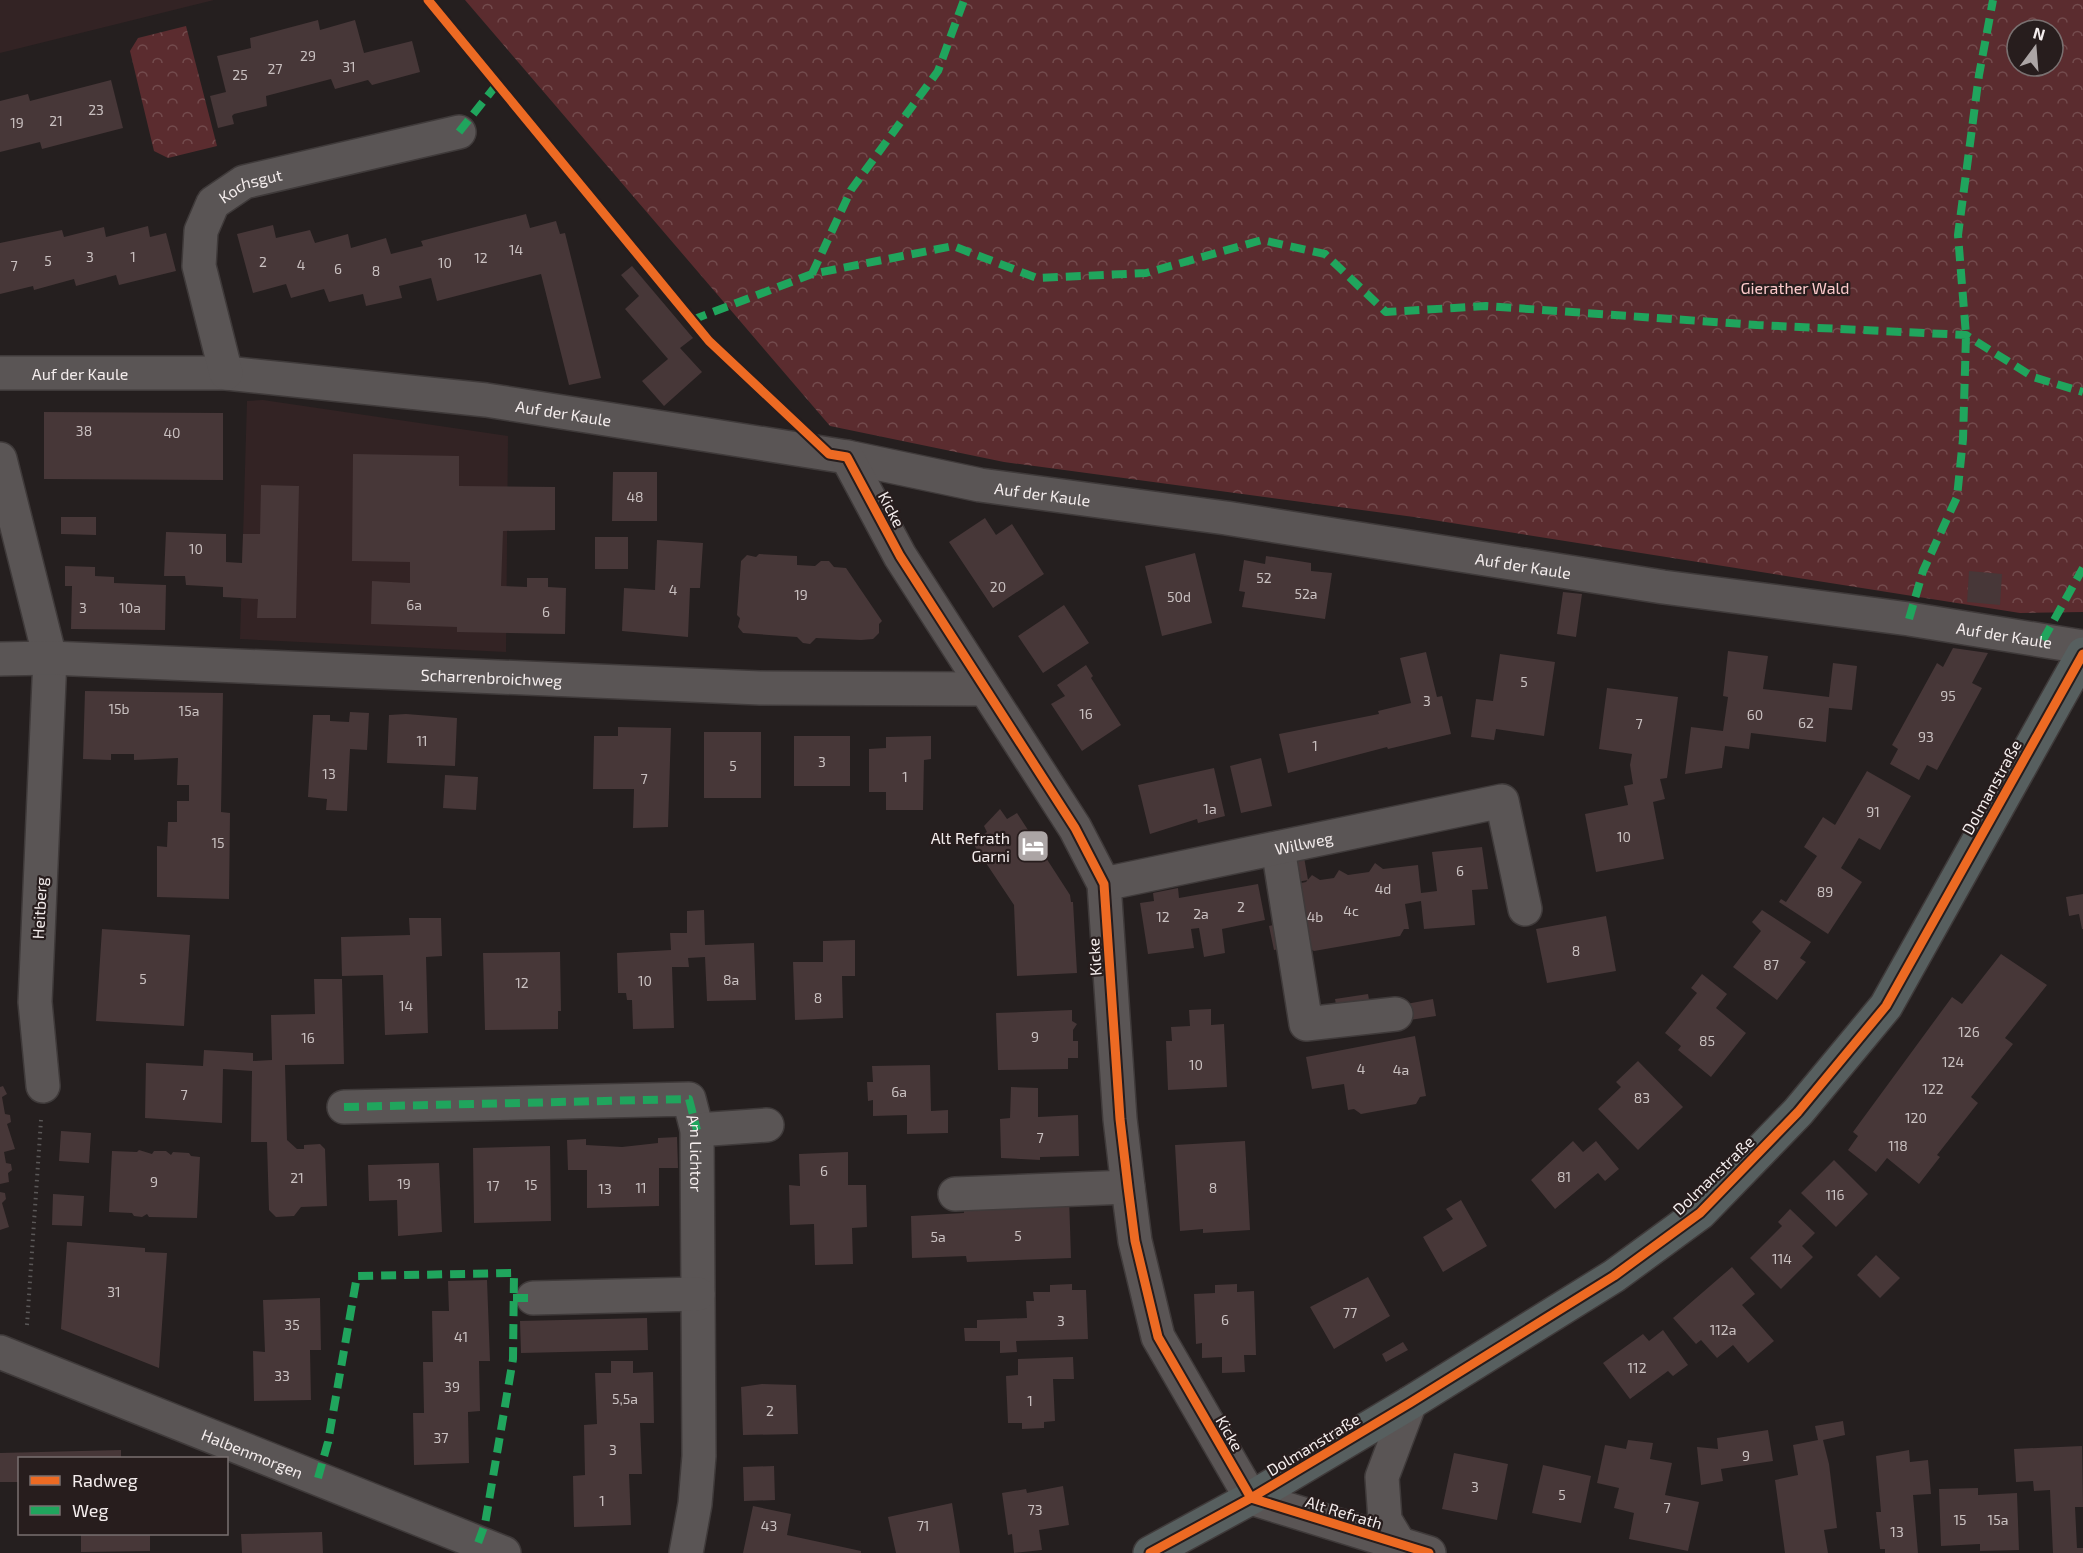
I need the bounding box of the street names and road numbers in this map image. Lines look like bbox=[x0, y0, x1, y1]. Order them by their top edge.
street label: Kochsgut bbox=[214, 164, 284, 206]
street label: Auf der Kaule bbox=[32, 364, 128, 383]
street label: Auf der Kaule bbox=[514, 395, 613, 429]
street label: Auf der Kaule bbox=[994, 478, 1092, 509]
street label: Kicke bbox=[875, 488, 909, 530]
street label: Auf der Kaule bbox=[1474, 548, 1573, 582]
street label: Auf der Kaule bbox=[1955, 617, 2054, 651]
street label: Scharrenbroichweg bbox=[420, 664, 563, 689]
street label: Dolmanstraße bbox=[1957, 736, 2025, 838]
street label: Willweg bbox=[1273, 827, 1335, 858]
street label: Heitberg bbox=[28, 876, 50, 940]
street label: Kicke bbox=[1083, 938, 1105, 976]
street label: Am Lichtor bbox=[684, 1112, 707, 1193]
street label: Dolmanstraße bbox=[1668, 1132, 1758, 1218]
street label: Dolmanstraße bbox=[1263, 1409, 1363, 1479]
street label: Kicke bbox=[1212, 1412, 1248, 1454]
street label: Halbenmorgen bbox=[199, 1424, 306, 1481]
street label: Alt Refrath bbox=[1303, 1491, 1385, 1533]

